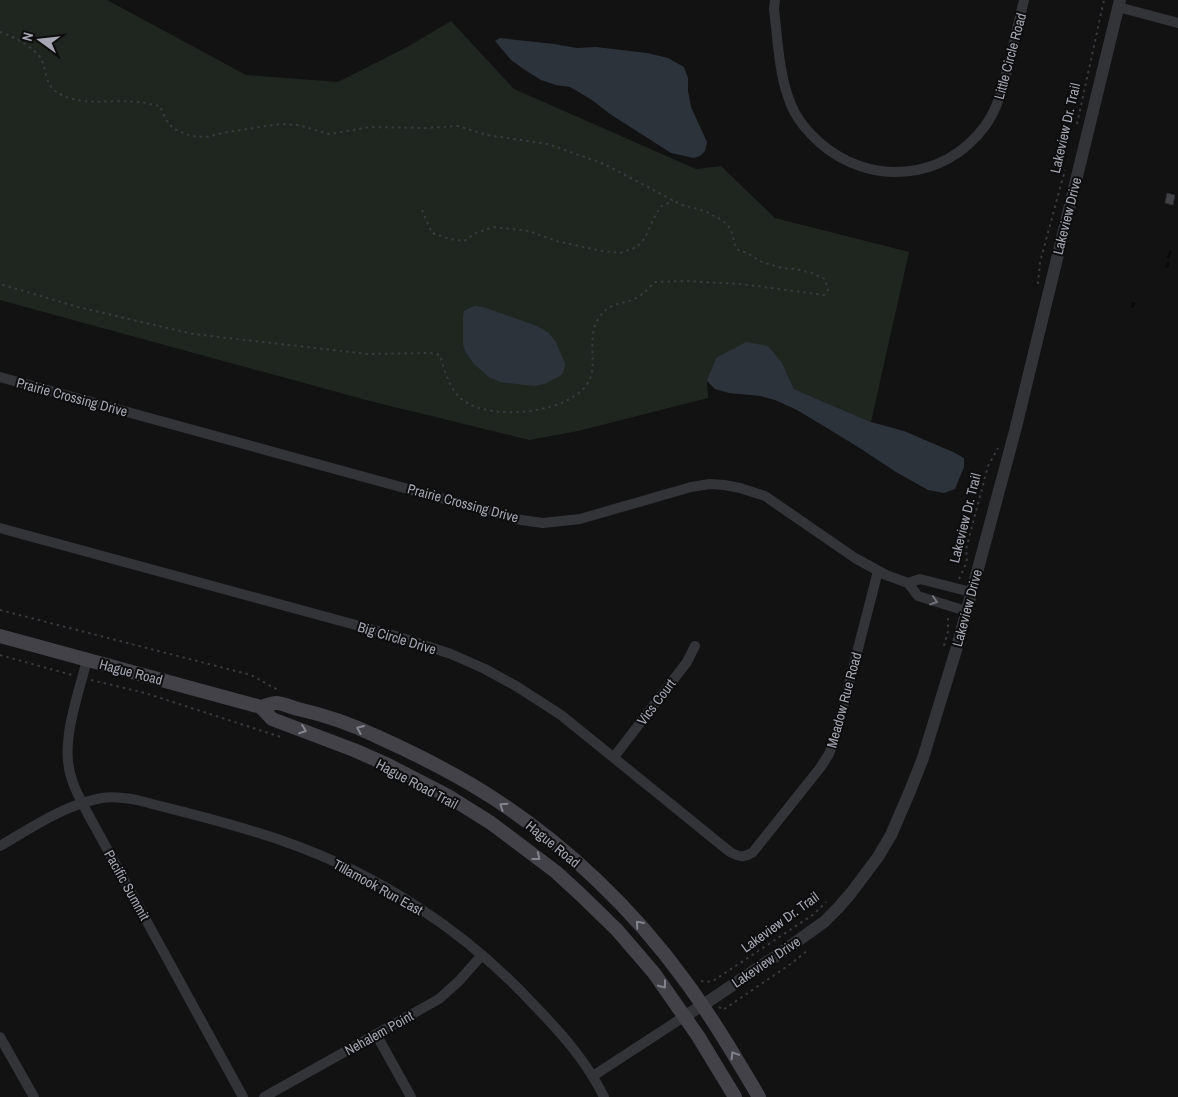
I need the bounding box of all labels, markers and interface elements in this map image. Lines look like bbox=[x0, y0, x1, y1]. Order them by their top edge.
street label: Little Circle Road bbox=[990, 11, 1030, 101]
north arrow bbox=[15, 15, 65, 65]
text: N bbox=[18, 30, 37, 43]
street label: Lakeview Dr. Trail bbox=[1046, 81, 1084, 175]
street label: Lakeview Drive bbox=[1049, 175, 1085, 257]
street label: Prairie Crossing Drive bbox=[15, 374, 129, 420]
street label: Lakeview Dr. Trail bbox=[945, 471, 985, 565]
street label: Prairie Crossing Drive bbox=[406, 480, 520, 526]
street label: Lakeview Drive bbox=[948, 567, 986, 649]
one-way arrow bbox=[930, 595, 938, 605]
street label: Big Circle Drive bbox=[356, 618, 438, 658]
street label: Meadow Rue Road bbox=[823, 650, 865, 750]
street label: Hague Road bbox=[98, 655, 164, 689]
street label: Vics Court bbox=[633, 675, 679, 729]
one-way arrow bbox=[298, 724, 307, 734]
one-way arrow bbox=[356, 725, 365, 735]
street label: Hague Road Trail bbox=[373, 755, 461, 813]
one-way arrow bbox=[500, 802, 509, 812]
street label: Hague Road bbox=[522, 817, 584, 871]
street label: Pacific Summit bbox=[100, 847, 154, 923]
one-way arrow bbox=[531, 851, 540, 859]
street label: Tillamook Run East bbox=[330, 855, 426, 919]
street label: Lakeview Dr. Trail bbox=[738, 888, 822, 956]
one-way arrow bbox=[635, 920, 644, 929]
street label: Lakeview Drive bbox=[728, 932, 804, 992]
one-way arrow bbox=[657, 979, 665, 988]
street label: Nehalem Point bbox=[341, 1007, 417, 1059]
one-way arrow bbox=[730, 1052, 740, 1061]

